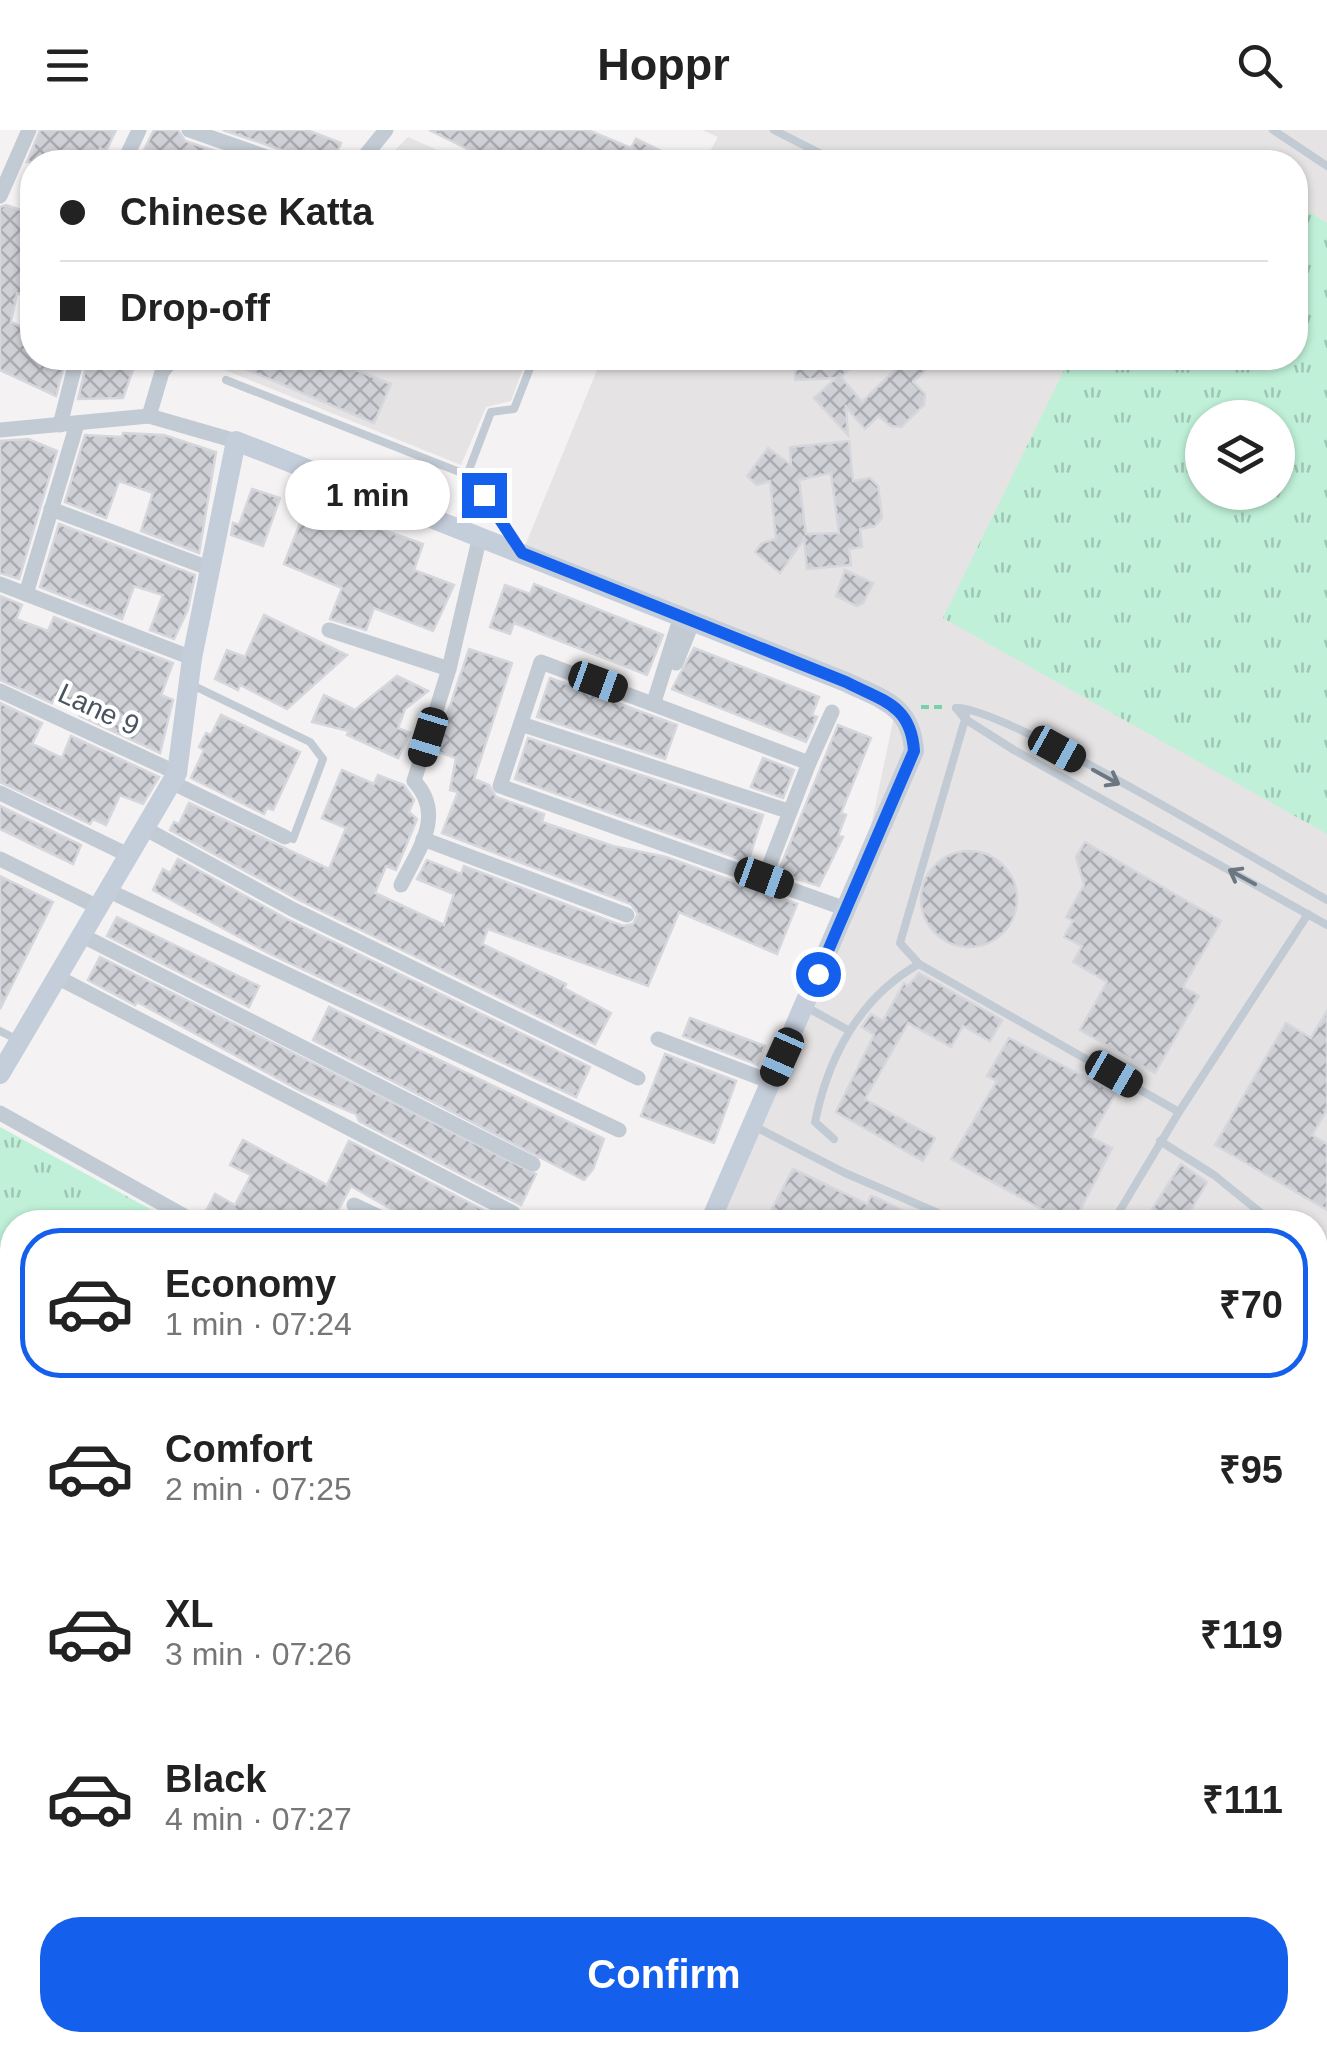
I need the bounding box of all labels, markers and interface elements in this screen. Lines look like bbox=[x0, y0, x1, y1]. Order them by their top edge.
icon: menu bbox=[40, 38, 95, 93]
icon: search bbox=[1232, 38, 1287, 93]
text: Hoppr bbox=[597, 39, 730, 90]
text: Chinese Katta bbox=[120, 191, 373, 233]
text: Drop-off bbox=[120, 287, 270, 329]
map controls bbox=[1185, 400, 1295, 510]
button: layers bbox=[1185, 400, 1295, 510]
callout: 1 min bbox=[284, 460, 449, 530]
route end bbox=[462, 473, 507, 518]
text: 1 min bbox=[326, 477, 409, 513]
car bbox=[565, 658, 631, 706]
street label: Lane 9 bbox=[53, 677, 144, 742]
car bbox=[405, 704, 451, 770]
car bbox=[1023, 721, 1091, 777]
one-way arrow bbox=[1091, 767, 1121, 787]
car bbox=[731, 854, 797, 902]
one-way arrow bbox=[1228, 867, 1257, 887]
route start bbox=[796, 952, 841, 997]
car bbox=[756, 1023, 808, 1091]
car bbox=[1081, 1046, 1147, 1102]
icon: car bbox=[45, 1258, 135, 1348]
text: Economy bbox=[165, 1263, 336, 1305]
text: ₹70 bbox=[1219, 1284, 1283, 1326]
text: 1 min · 07:24 bbox=[165, 1306, 352, 1342]
icon: car bbox=[45, 1423, 135, 1513]
text: Comfort bbox=[165, 1428, 313, 1470]
text: ₹95 bbox=[1219, 1449, 1283, 1491]
text: 2 min · 07:25 bbox=[165, 1471, 352, 1507]
icon: car bbox=[45, 1588, 135, 1678]
text: XL bbox=[165, 1593, 214, 1635]
text: ₹119 bbox=[1200, 1614, 1283, 1656]
text: 3 min · 07:26 bbox=[165, 1636, 352, 1672]
icon: car bbox=[45, 1753, 135, 1843]
text: Black bbox=[165, 1758, 266, 1800]
text: ₹111 bbox=[1202, 1779, 1283, 1821]
text: 4 min · 07:27 bbox=[165, 1801, 352, 1837]
button: Confirm bbox=[40, 1917, 1288, 2032]

